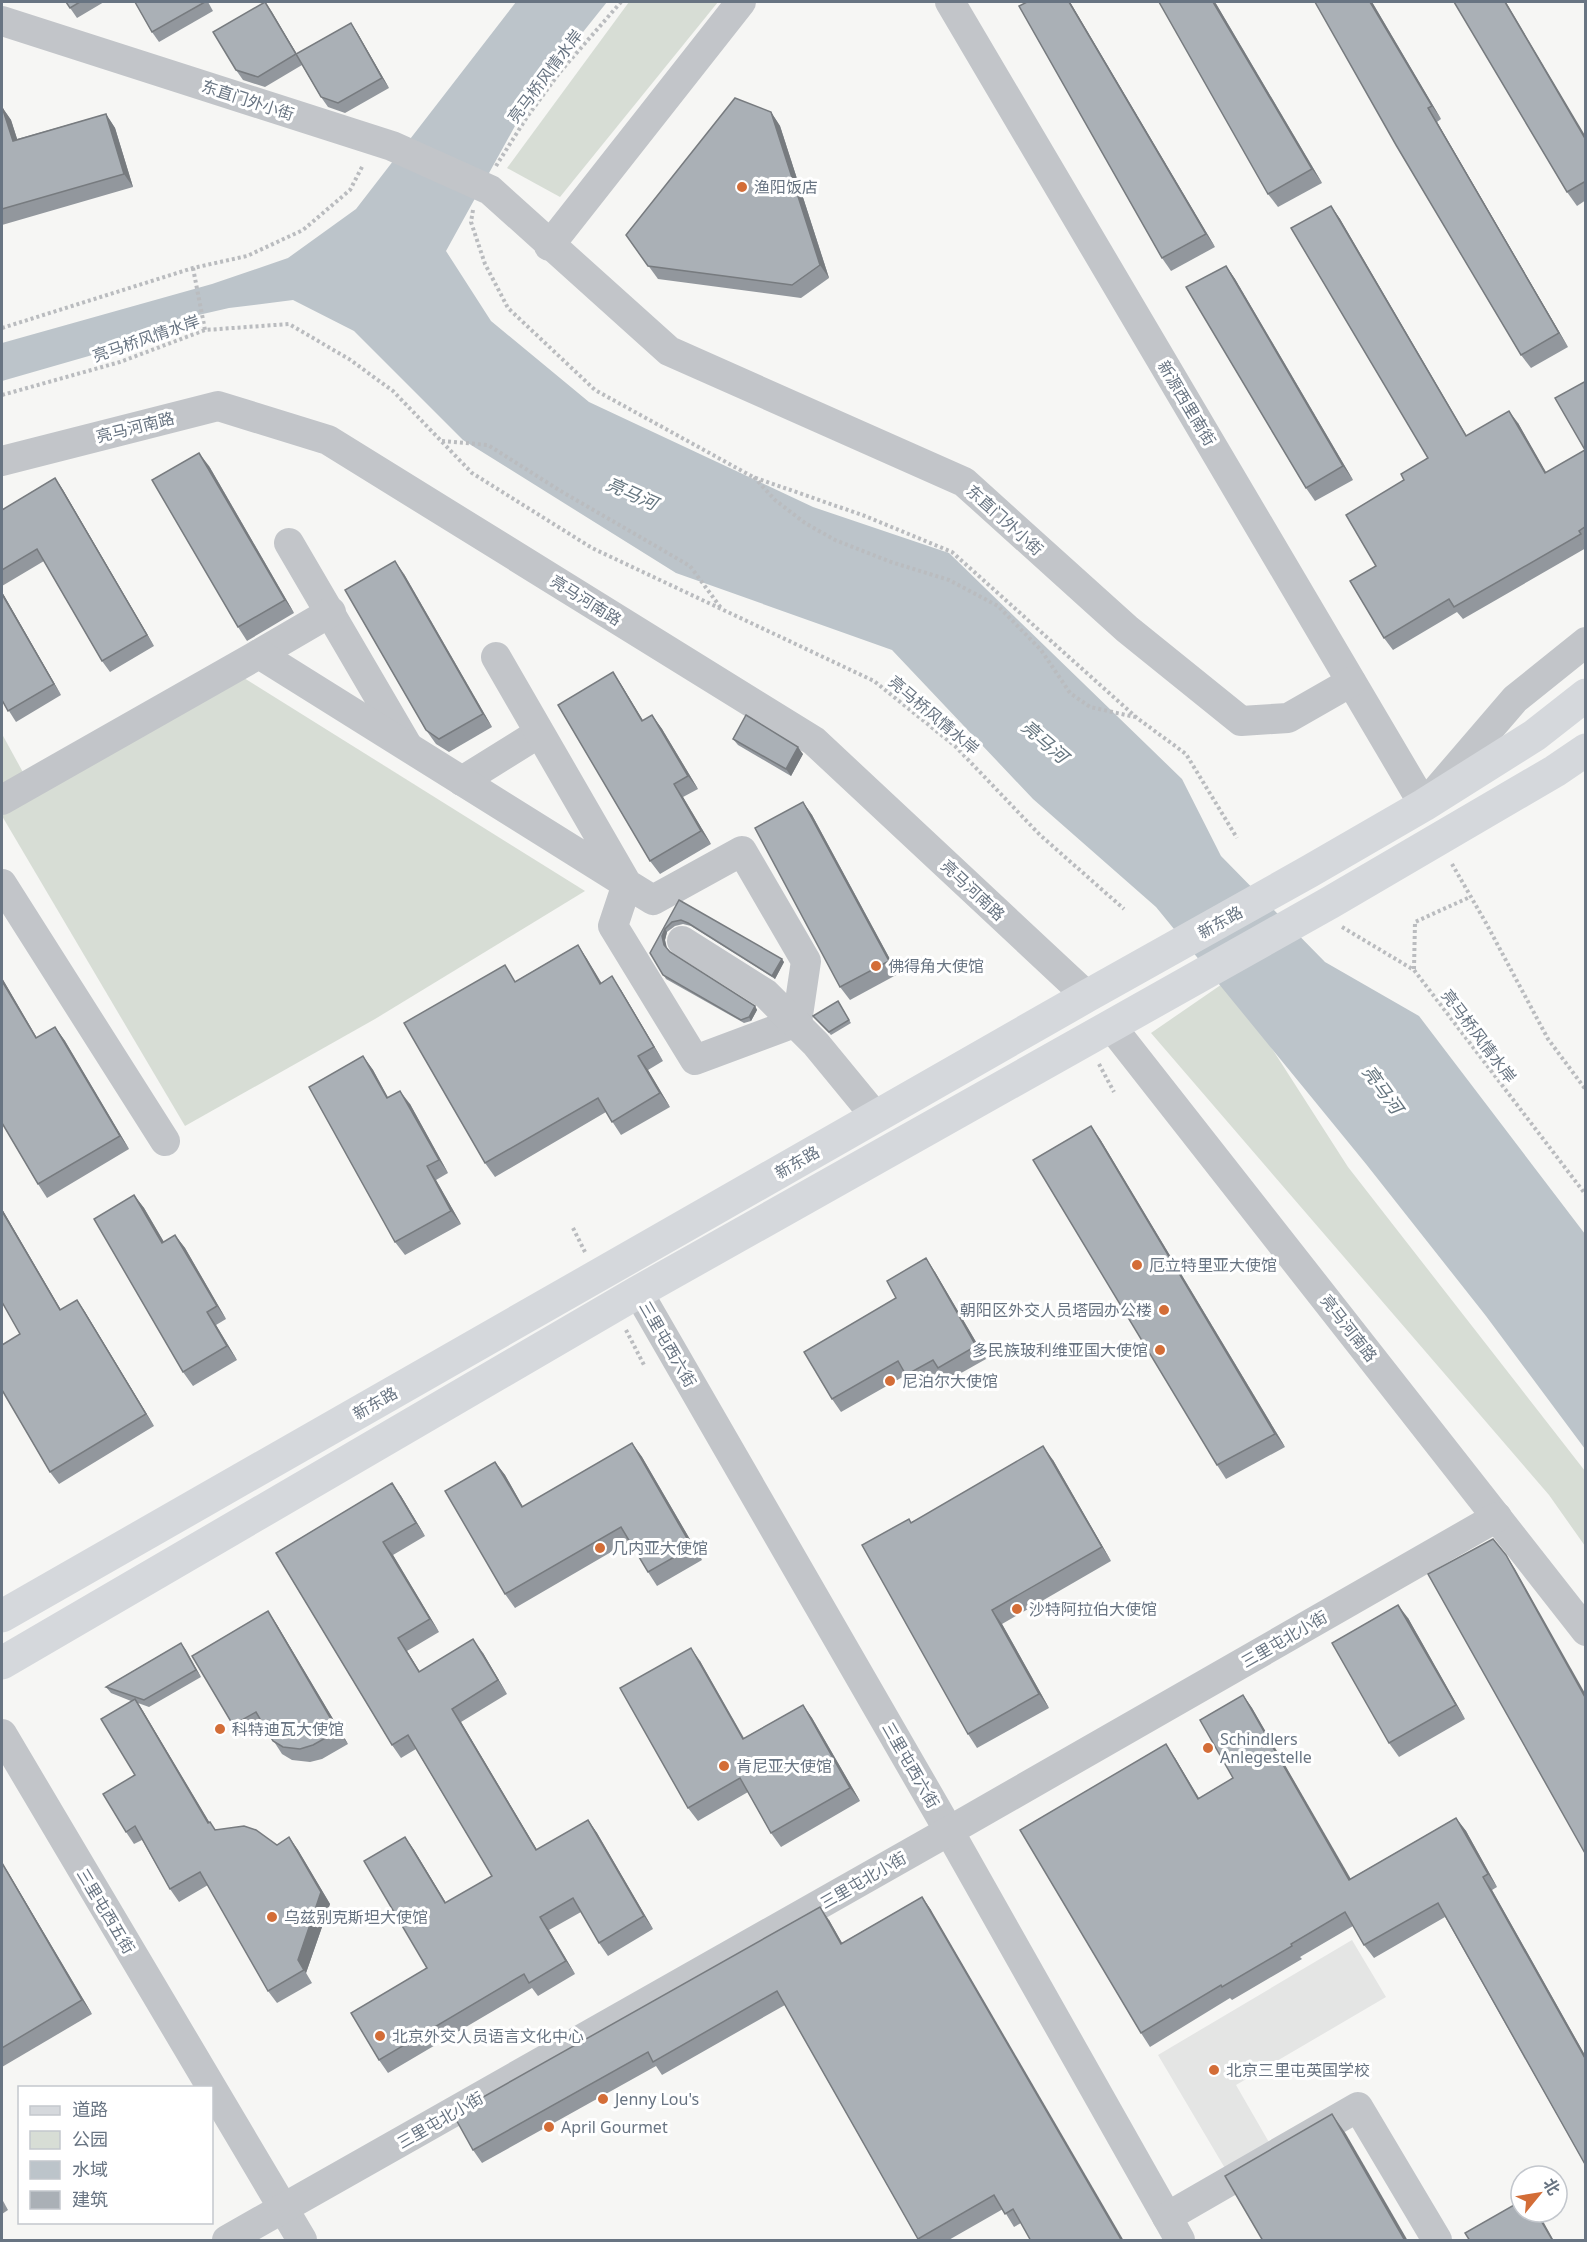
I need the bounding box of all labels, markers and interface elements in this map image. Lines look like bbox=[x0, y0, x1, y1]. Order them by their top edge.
street label: 亮马桥风情水岸 bbox=[503, 25, 587, 127]
street label: 东直门外小街 bbox=[199, 75, 297, 125]
place label: 渔阳饭店 bbox=[754, 176, 818, 198]
marker: 渔阳饭店 bbox=[735, 180, 749, 194]
street label: 亮马桥风情水岸 bbox=[89, 309, 203, 367]
street label: 新源西里南街 bbox=[1153, 356, 1221, 450]
street label: 亮马河南路 bbox=[94, 407, 176, 447]
water label: 亮马河 bbox=[602, 471, 664, 516]
street label: 东直门外小街 bbox=[962, 480, 1048, 560]
street label: 亮马河南路 bbox=[546, 569, 626, 631]
street label: 亮马桥风情水岸 bbox=[884, 671, 984, 759]
water label: 亮马河 bbox=[1017, 714, 1076, 770]
street label: 亮马河南路 bbox=[936, 855, 1010, 925]
street label: 新东路 bbox=[1194, 901, 1246, 943]
place label: 佛得角大使馆 bbox=[888, 955, 984, 977]
marker: 佛得角大使馆 bbox=[869, 959, 883, 973]
street label: 亮马桥风情水岸 bbox=[1437, 985, 1521, 1087]
water label: 亮马河 bbox=[1357, 1060, 1410, 1120]
street label: 新东路 bbox=[771, 1140, 823, 1184]
place label: 厄立特里亚大使馆 bbox=[1149, 1254, 1277, 1276]
marker: 厄立特里亚大使馆 bbox=[1130, 1258, 1144, 1272]
street label: 亮马河南路 bbox=[1316, 1290, 1382, 1366]
street label: 三里屯西六街 bbox=[634, 1297, 702, 1391]
place label: 朝阳区外交人员塔园办公楼 bbox=[960, 1299, 1152, 1321]
marker: 朝阳区外交人员塔园办公楼 bbox=[1157, 1303, 1171, 1317]
place label: 多民族玻利维亚国大使馆 bbox=[972, 1339, 1148, 1361]
marker: 多民族玻利维亚国大使馆 bbox=[1153, 1343, 1167, 1357]
place label: 尼泊尔大使馆 bbox=[902, 1370, 998, 1392]
marker: 尼泊尔大使馆 bbox=[883, 1374, 897, 1388]
street label: 新东路 bbox=[349, 1381, 401, 1425]
place label: 几内亚大使馆 bbox=[612, 1537, 708, 1559]
marker: 几内亚大使馆 bbox=[593, 1541, 607, 1555]
place label: 沙特阿拉伯大使馆 bbox=[1029, 1598, 1157, 1620]
marker: 沙特阿拉伯大使馆 bbox=[1010, 1602, 1024, 1616]
street label: 三里屯北小街 bbox=[1237, 1605, 1331, 1673]
place label: 科特迪瓦大使馆 bbox=[232, 1718, 344, 1740]
street label: 三里屯西六街 bbox=[877, 1718, 945, 1812]
marker: 科特迪瓦大使馆 bbox=[213, 1722, 227, 1736]
place label: Schindlers Anlegestelle bbox=[1220, 1728, 1312, 1768]
marker: Schindlers Anlegestelle bbox=[1201, 1741, 1215, 1755]
place label: 肯尼亚大使馆 bbox=[736, 1755, 832, 1777]
marker: 肯尼亚大使馆 bbox=[717, 1759, 731, 1773]
street label: 三里屯北小街 bbox=[816, 1846, 910, 1914]
street label: 三里屯西五街 bbox=[72, 1864, 140, 1958]
place label: 乌兹别克斯坦大使馆 bbox=[284, 1906, 428, 1928]
marker: 乌兹别克斯坦大使馆 bbox=[265, 1910, 279, 1924]
place label: 北京外交人员语言文化中心 bbox=[392, 2025, 584, 2047]
marker: 北京外交人员语言文化中心 bbox=[373, 2029, 387, 2043]
place label: 北京三里屯英国学校 bbox=[1226, 2059, 1370, 2081]
marker: 北京三里屯英国学校 bbox=[1207, 2063, 1221, 2077]
legend bbox=[18, 2086, 213, 2224]
street label: 三里屯北小街 bbox=[393, 2086, 487, 2154]
place label: Jenny Lou's bbox=[613, 2088, 699, 2110]
marker: Jenny Lou's bbox=[596, 2092, 610, 2106]
text: 道路 bbox=[72, 2097, 108, 2121]
place label: April Gourmet bbox=[561, 2116, 668, 2138]
marker: April Gourmet bbox=[542, 2120, 556, 2134]
text: 公园 bbox=[72, 2127, 108, 2151]
text: 水域 bbox=[72, 2157, 108, 2181]
north arrow bbox=[1509, 2164, 1569, 2224]
text: 北 bbox=[1538, 2174, 1566, 2199]
text: 建筑 bbox=[72, 2187, 108, 2211]

